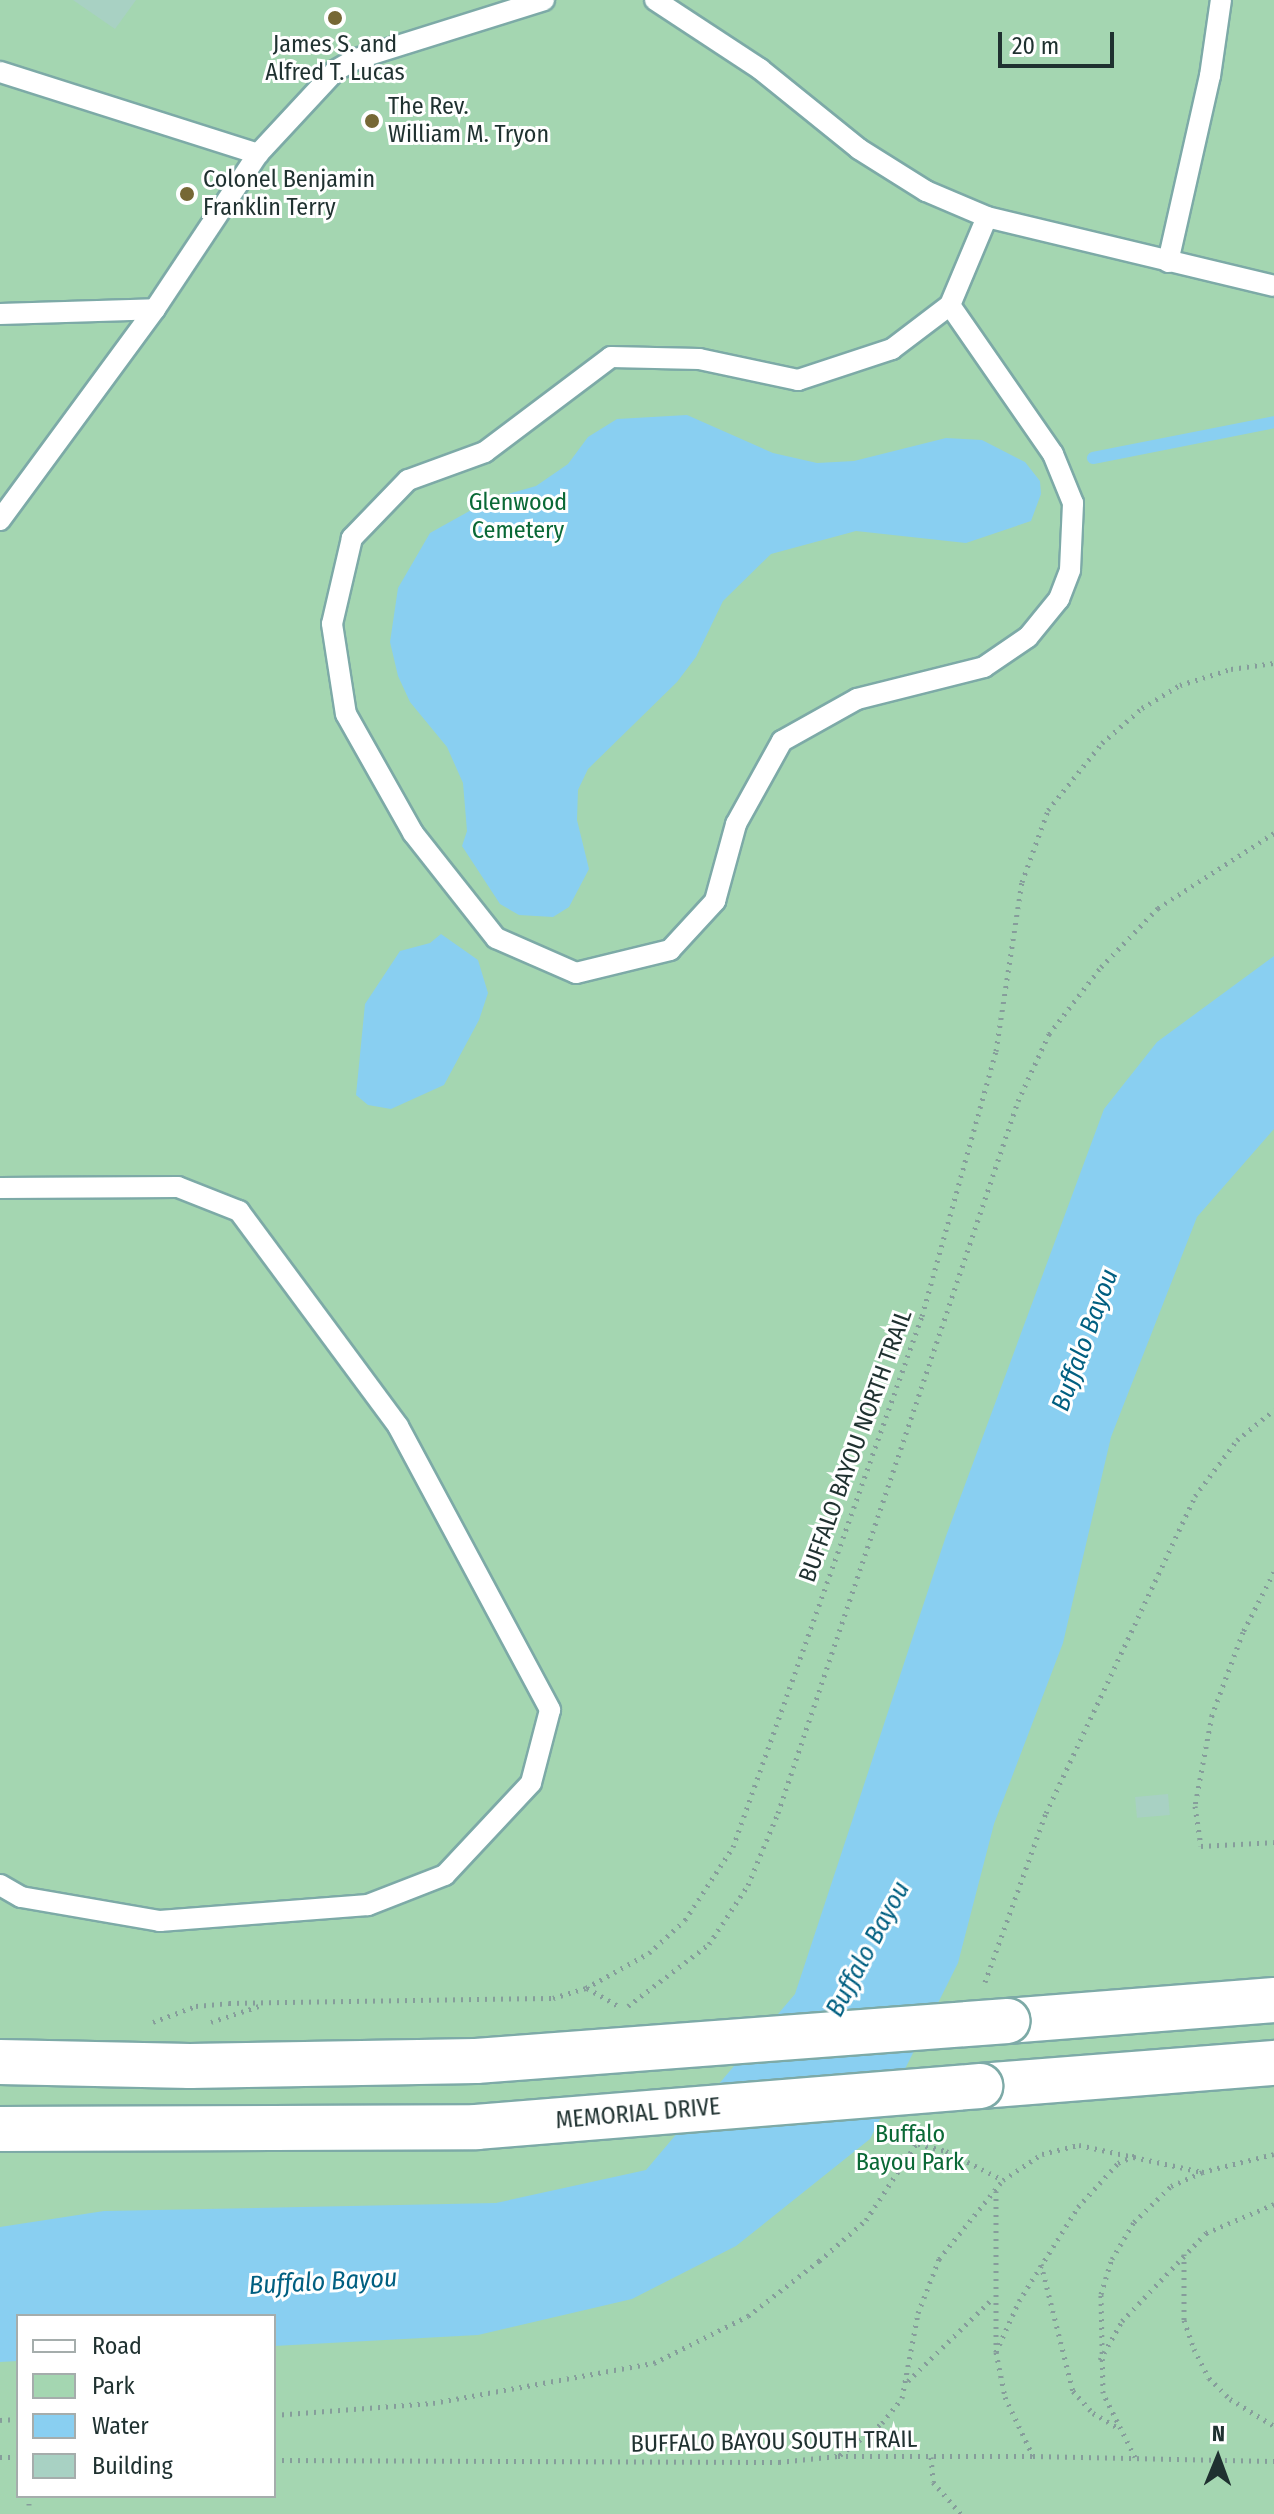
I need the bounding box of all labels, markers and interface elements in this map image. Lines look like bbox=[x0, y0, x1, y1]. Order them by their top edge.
marker: James S. and Alfred T. Lucas bbox=[326, 9, 344, 27]
scale bar bbox=[1002, 16, 1118, 66]
place label: James S. and Alfred T. Lucas bbox=[265, 31, 405, 87]
text: 20 m bbox=[1012, 32, 1059, 60]
place label: The Rev. William M. Tryon bbox=[388, 93, 549, 149]
marker: The Rev. William M. Tryon bbox=[363, 112, 381, 130]
place label: Colonel Benjamin Franklin Terry bbox=[203, 166, 375, 222]
marker: Colonel Benjamin Franklin Terry bbox=[178, 185, 196, 203]
park label: Glenwood Cemetery bbox=[469, 489, 567, 545]
water label: Buffalo Bayou bbox=[1045, 1265, 1125, 1415]
street label: BUFFALO BAYOU NORTH TRAIL bbox=[793, 1306, 919, 1586]
water label: Buffalo Bayou bbox=[819, 1876, 917, 2022]
street label: MEMORIAL DRIVE bbox=[554, 2092, 722, 2136]
park label: Buffalo Bayou Park bbox=[856, 2121, 964, 2177]
water label: Buffalo Bayou bbox=[248, 2263, 398, 2301]
legend bbox=[16, 2314, 276, 2498]
text: Road bbox=[92, 2332, 142, 2360]
text: Park bbox=[92, 2372, 135, 2400]
text: Water bbox=[92, 2412, 149, 2440]
north arrow bbox=[1178, 2418, 1258, 2498]
text: N bbox=[1212, 2420, 1225, 2447]
street label: BUFFALO BAYOU SOUTH TRAIL bbox=[630, 2425, 918, 2459]
text: Building bbox=[92, 2452, 173, 2480]

